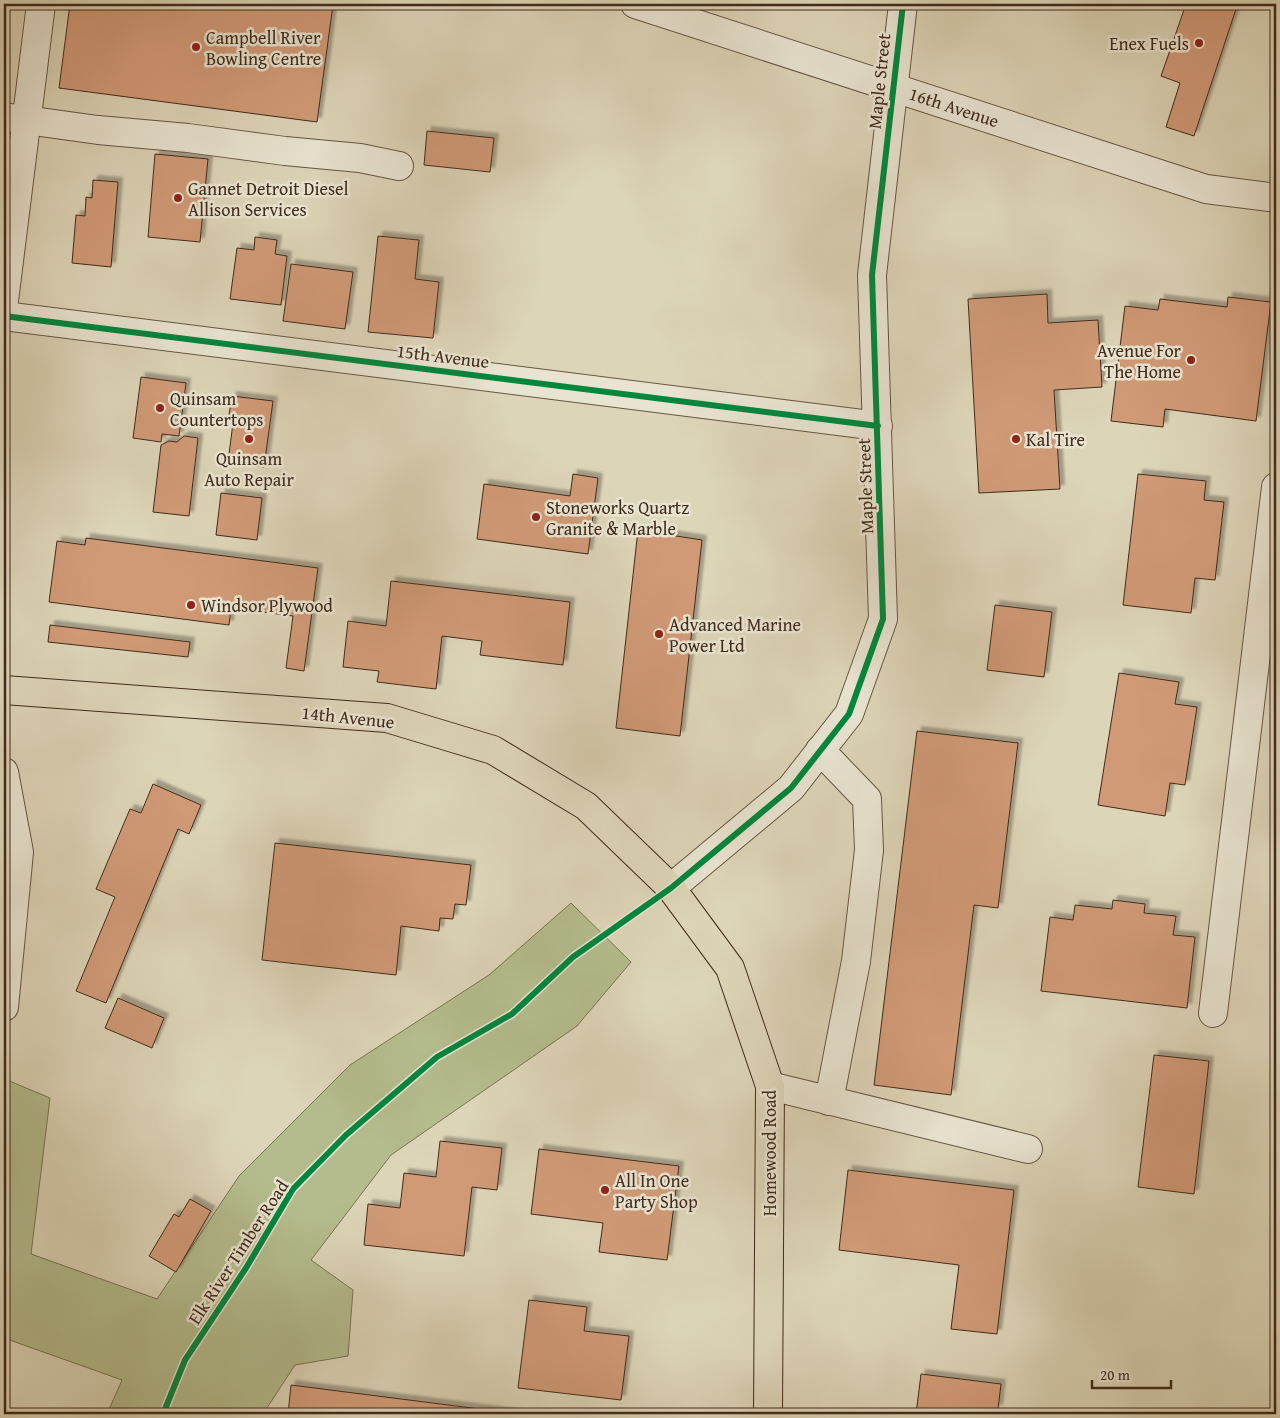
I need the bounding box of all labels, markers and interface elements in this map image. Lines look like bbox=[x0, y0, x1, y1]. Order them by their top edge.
place label: Campbell River Bowling Centre bbox=[206, 24, 321, 72]
place label: Enex Fuels bbox=[1109, 30, 1189, 57]
street label: Maple Street bbox=[861, 31, 898, 130]
marker: Enex Fuels bbox=[1193, 37, 1205, 49]
marker: Campbell River Bowling Centre bbox=[190, 41, 202, 53]
street label: 16th Avenue bbox=[906, 80, 1002, 134]
place label: Gannet Detroit Diesel Allison Services bbox=[188, 175, 349, 223]
marker: Gannet Detroit Diesel Allison Services bbox=[172, 192, 184, 204]
street label: 15th Avenue bbox=[395, 337, 491, 375]
place label: Avenue For The Home bbox=[1097, 337, 1182, 385]
marker: Avenue For The Home bbox=[1185, 354, 1197, 366]
place label: Quinsam Countertops bbox=[170, 385, 263, 433]
marker: Quinsam Countertops bbox=[154, 402, 166, 414]
place label: Kal Tire bbox=[1026, 426, 1085, 453]
marker: Quinsam Auto Repair bbox=[243, 433, 255, 445]
marker: Kal Tire bbox=[1010, 433, 1022, 445]
street label: Maple Street bbox=[850, 437, 880, 534]
place label: Quinsam Auto Repair bbox=[204, 445, 294, 493]
place label: Stoneworks Quartz Granite & Marble bbox=[546, 494, 689, 542]
marker: Stoneworks Quartz Granite & Marble bbox=[530, 511, 542, 523]
place label: Windsor Plywood bbox=[201, 592, 333, 619]
marker: Windsor Plywood bbox=[185, 599, 197, 611]
place label: Advanced Marine Power Ltd bbox=[669, 611, 801, 659]
marker: Advanced Marine Power Ltd bbox=[653, 628, 665, 640]
street label: 14th Avenue bbox=[300, 699, 396, 735]
street label: Homewood Road bbox=[756, 1089, 783, 1216]
place label: All In One Party Shop bbox=[615, 1167, 698, 1215]
street label: Elk River Timber Road bbox=[181, 1174, 295, 1330]
marker: All In One Party Shop bbox=[599, 1184, 611, 1196]
scale bar bbox=[1092, 1358, 1171, 1390]
text: 20 m bbox=[1100, 1364, 1131, 1385]

